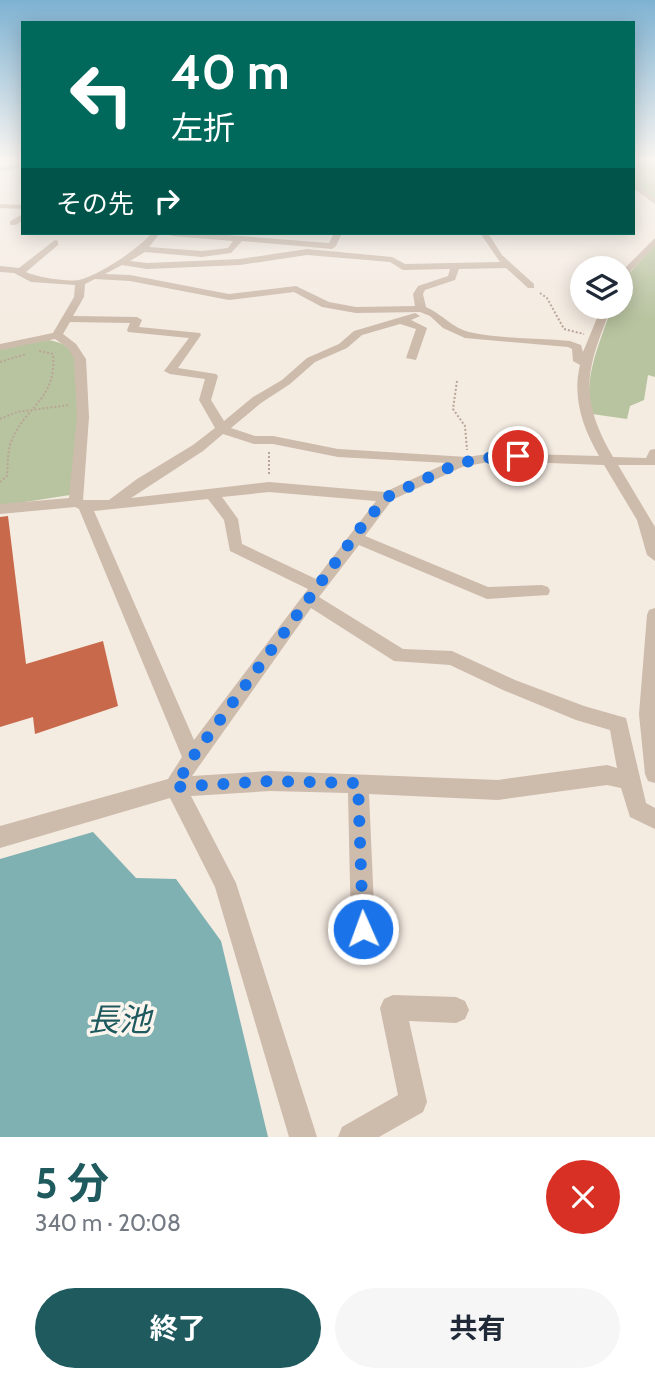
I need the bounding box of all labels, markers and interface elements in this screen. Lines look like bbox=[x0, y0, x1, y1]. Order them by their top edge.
text: 40 m bbox=[171, 42, 290, 101]
icon: left bbox=[56, 49, 147, 140]
text: 左折 bbox=[171, 108, 235, 147]
icon: right bbox=[148, 182, 186, 220]
text: その先 bbox=[56, 188, 134, 220]
map controls bbox=[570, 256, 633, 319]
button: layers bbox=[570, 256, 633, 319]
pin bbox=[488, 426, 548, 486]
icon: arrive bbox=[499, 437, 537, 475]
position arrow bbox=[326, 892, 400, 966]
water label: 長池 bbox=[87, 1000, 154, 1039]
text: 5 分 bbox=[35, 1157, 109, 1209]
button: close bbox=[546, 1160, 620, 1234]
text: 340 m · 20:08 bbox=[35, 1209, 181, 1237]
button: 終了 bbox=[35, 1288, 321, 1368]
button: 共有 bbox=[335, 1288, 620, 1368]

